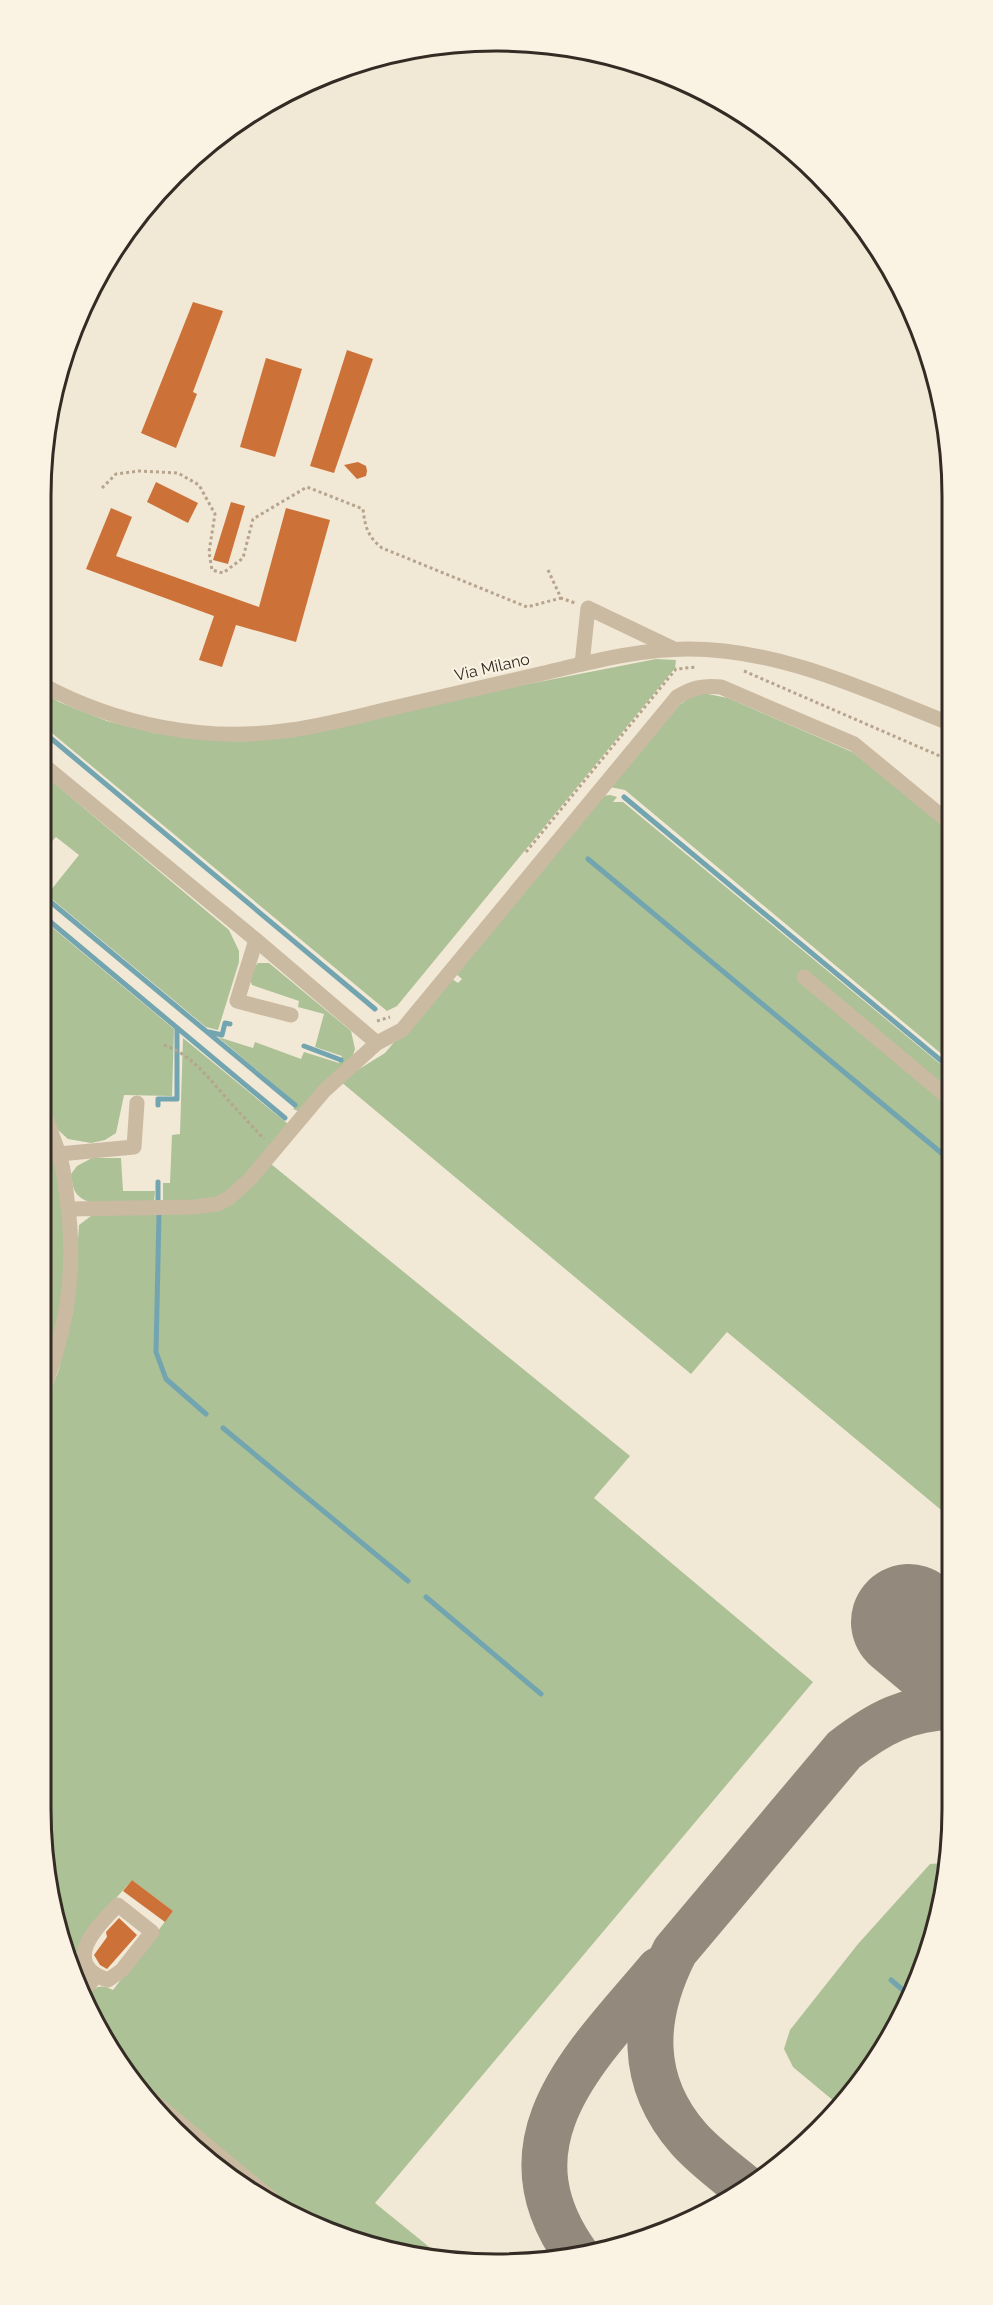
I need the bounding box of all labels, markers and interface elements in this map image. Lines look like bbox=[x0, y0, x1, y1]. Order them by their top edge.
street label: Via Milano bbox=[453, 649, 531, 685]

